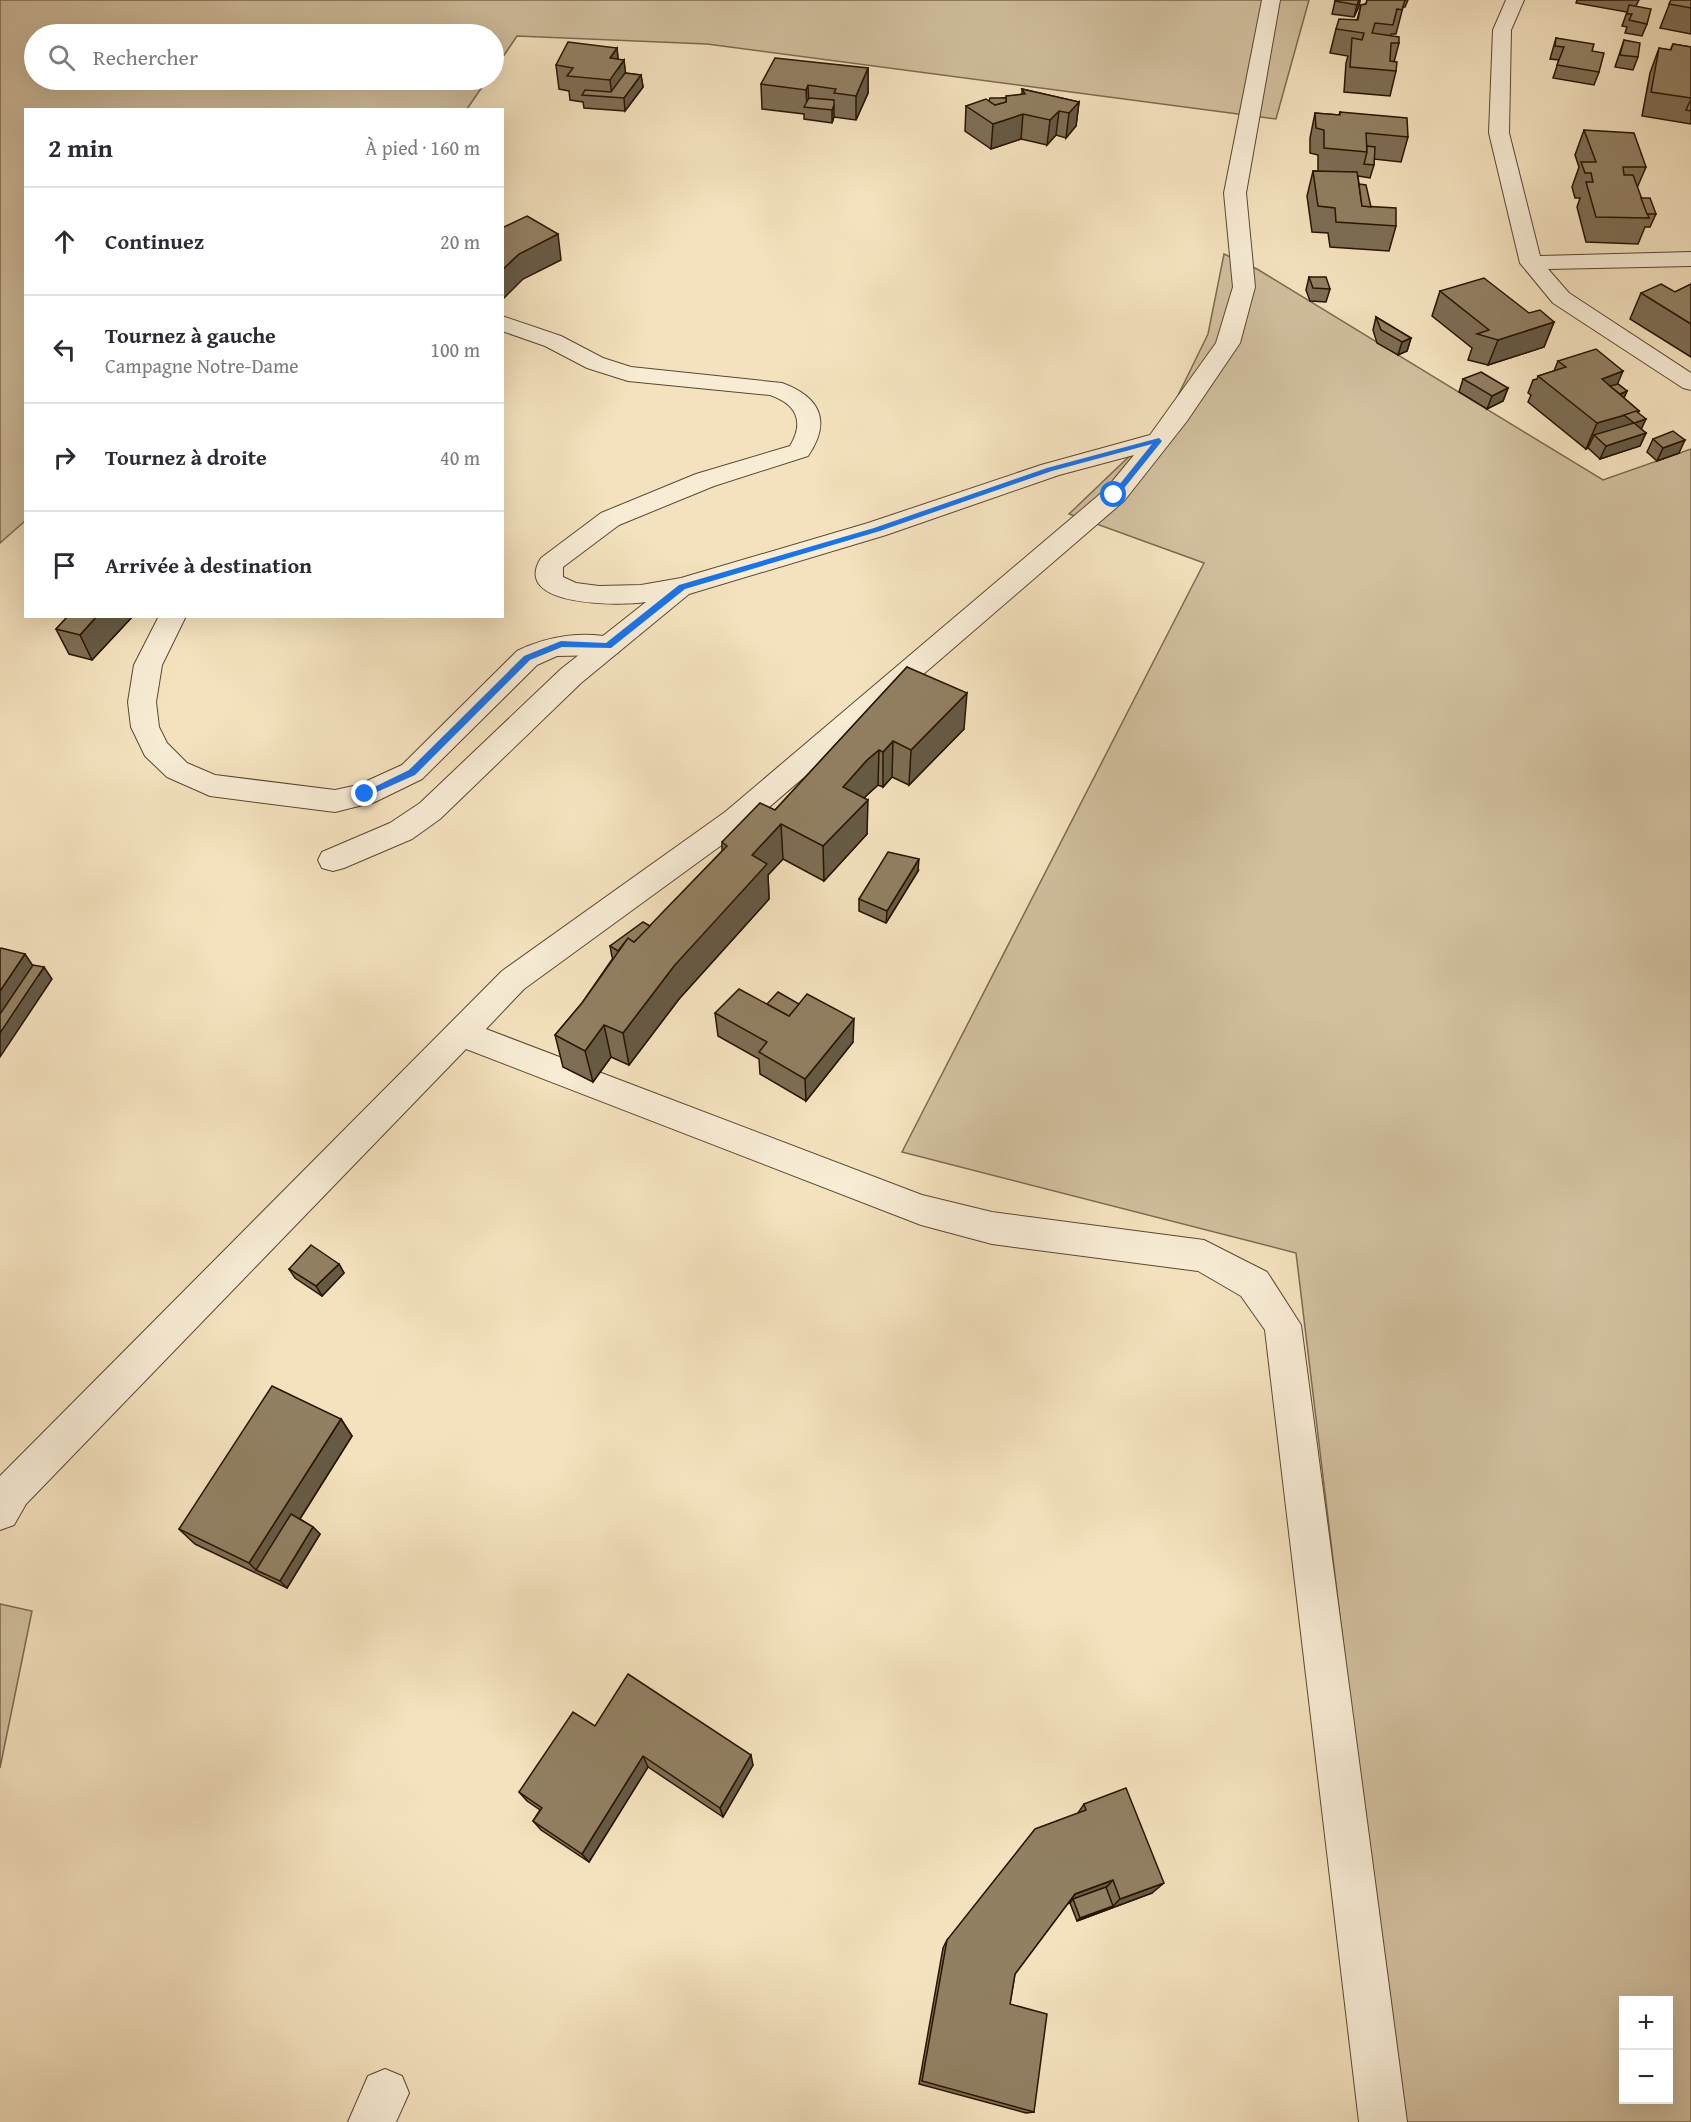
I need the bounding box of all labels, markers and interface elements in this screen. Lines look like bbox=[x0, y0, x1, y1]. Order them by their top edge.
search box bbox=[24, 24, 504, 90]
icon: search bbox=[45, 41, 78, 74]
text: Rechercher bbox=[93, 41, 198, 73]
text: 2 min bbox=[48, 128, 113, 167]
text: À pied · 160 m bbox=[365, 133, 480, 162]
icon: ahead bbox=[48, 225, 81, 258]
text: Continuez bbox=[105, 225, 204, 257]
text: 20 m bbox=[440, 227, 480, 256]
text: Tournez à gauche bbox=[105, 319, 276, 351]
icon: left bbox=[48, 333, 81, 366]
text: 100 m bbox=[430, 335, 480, 364]
text: Campagne Notre-Dame bbox=[105, 351, 299, 380]
icon: right bbox=[48, 441, 81, 474]
text: Tournez à droite bbox=[105, 441, 267, 473]
text: 40 m bbox=[440, 443, 480, 472]
route start bbox=[1100, 481, 1126, 507]
icon: arrive bbox=[48, 549, 81, 582]
text: Arrivée à destination bbox=[105, 549, 312, 581]
route end bbox=[351, 780, 377, 806]
map controls bbox=[1619, 1996, 1673, 2104]
button: + bbox=[1619, 1996, 1673, 2050]
button: − bbox=[1619, 2050, 1673, 2104]

